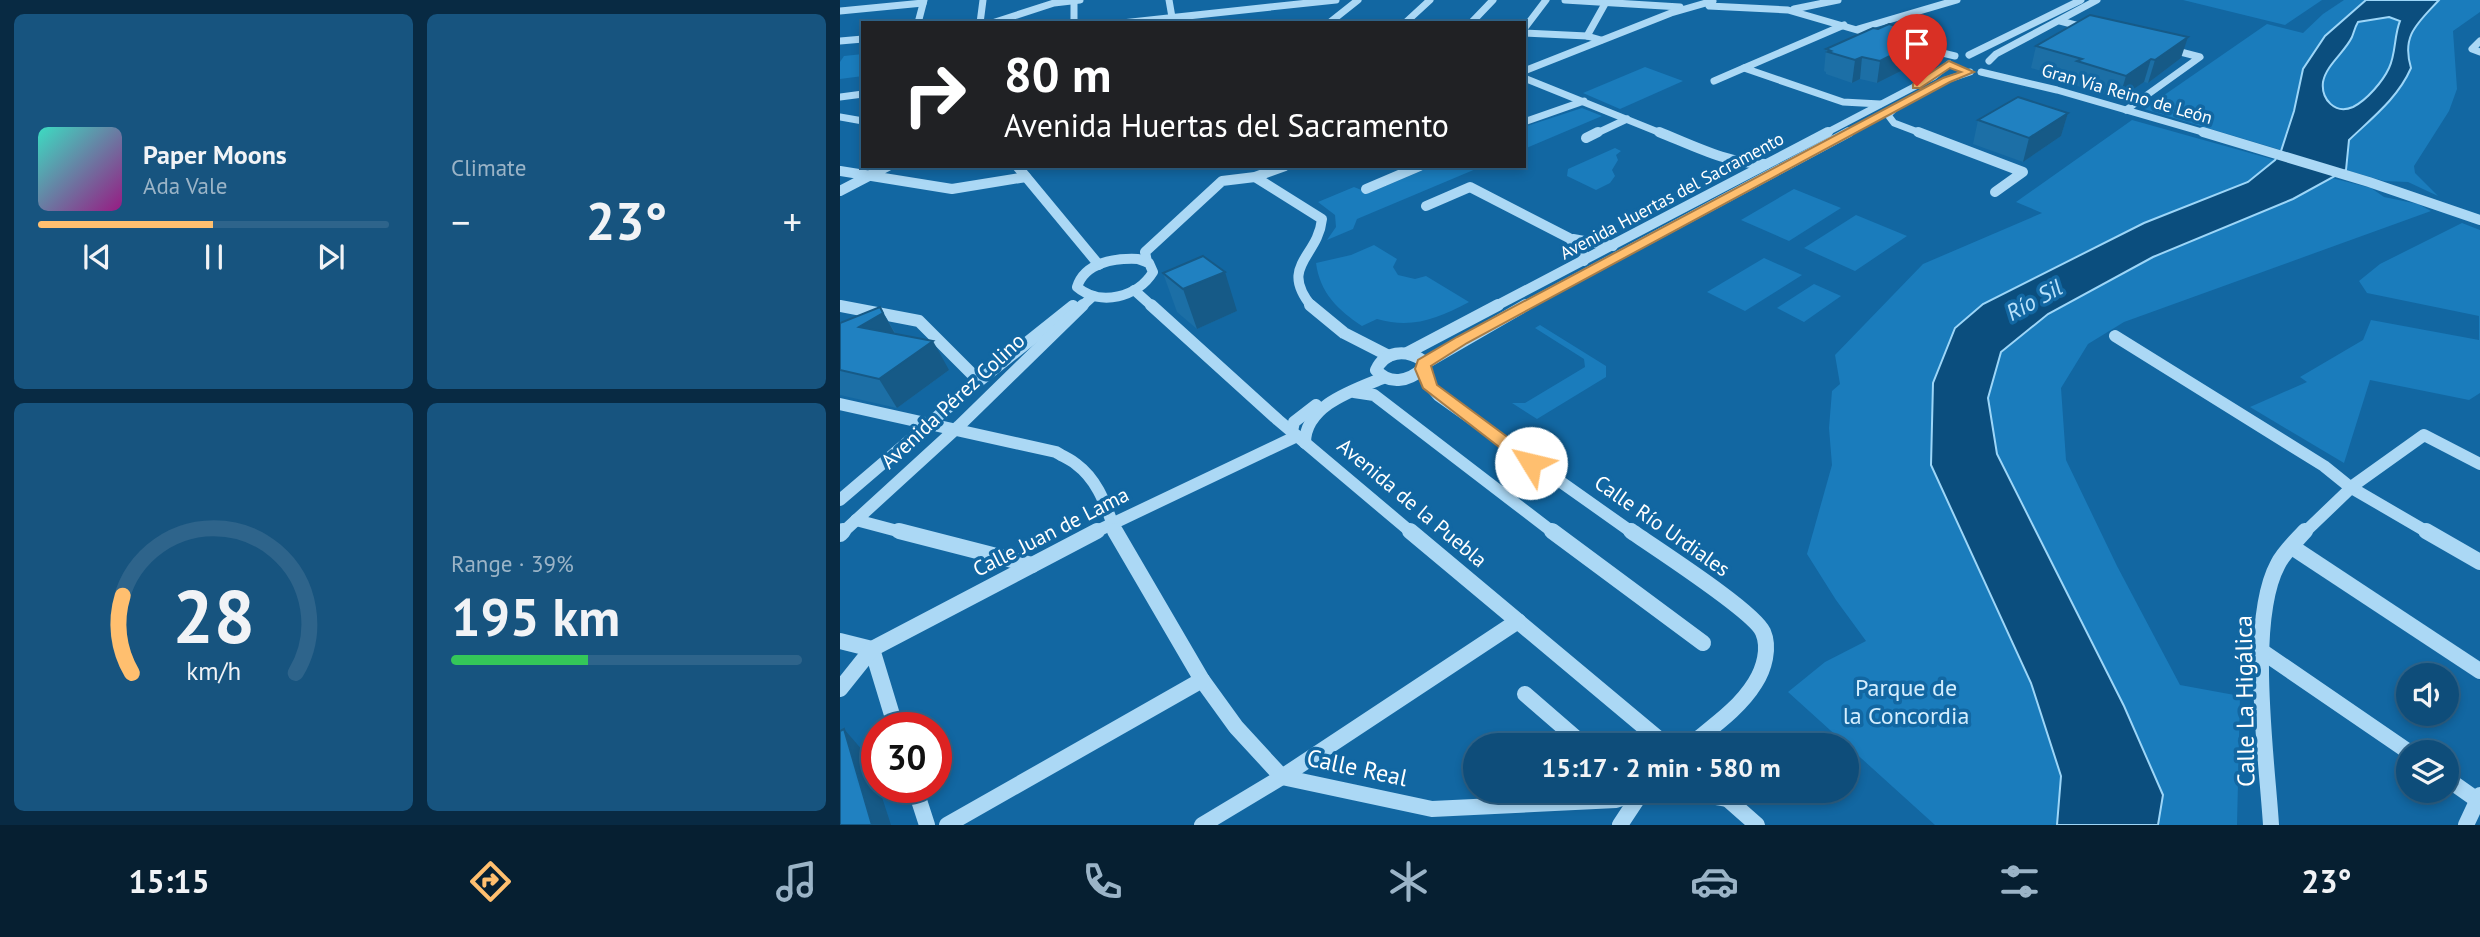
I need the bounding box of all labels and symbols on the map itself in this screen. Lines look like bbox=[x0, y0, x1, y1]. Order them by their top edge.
pin bbox=[1887, 14, 1947, 86]
street label: Gran Vía Reino de León bbox=[2039, 58, 2215, 129]
street label: Avenida Huertas del Sacramento bbox=[1556, 127, 1788, 264]
water label: Río Sil bbox=[2000, 272, 2067, 327]
street label: Avenida Pérez Colino bbox=[875, 327, 1030, 474]
position arrow bbox=[1494, 426, 1568, 500]
street label: Avenida de la Puebla bbox=[1332, 432, 1493, 573]
street label: Calle Río Urdiales bbox=[1589, 469, 1735, 582]
street label: Calle Juan de Lama bbox=[968, 481, 1133, 582]
street label: Calle La Higálica bbox=[2228, 615, 2261, 787]
park label: Parque de la Concordia bbox=[1843, 672, 1969, 731]
speed limit sign: 30 bbox=[861, 712, 952, 803]
street label: Calle Real bbox=[1304, 742, 1410, 793]

